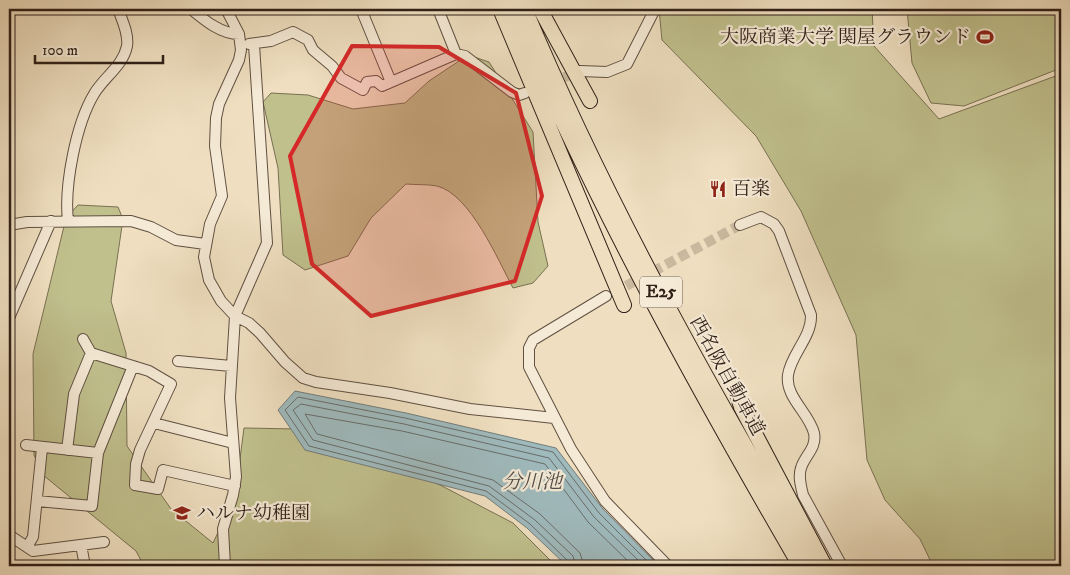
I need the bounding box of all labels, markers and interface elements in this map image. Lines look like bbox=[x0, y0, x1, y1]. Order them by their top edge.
place label: 大阪商業大学 関屋グラウンド bbox=[720, 26, 971, 49]
sports icon: 大阪商業大学 関屋グラウンド bbox=[975, 27, 995, 47]
scale bar bbox=[35, 32, 162, 64]
text: 100 m bbox=[42, 41, 78, 60]
place label: 百楽 bbox=[732, 178, 770, 201]
restaurant icon: 百楽 bbox=[708, 179, 728, 199]
road number: E25 bbox=[640, 276, 682, 308]
street label: 西名阪自動車道 bbox=[685, 312, 769, 440]
water label: 分川池 bbox=[502, 470, 564, 495]
place label: ハルナ幼稚園 bbox=[196, 502, 310, 525]
school or university icon: ハルナ幼稚園 bbox=[172, 503, 192, 523]

